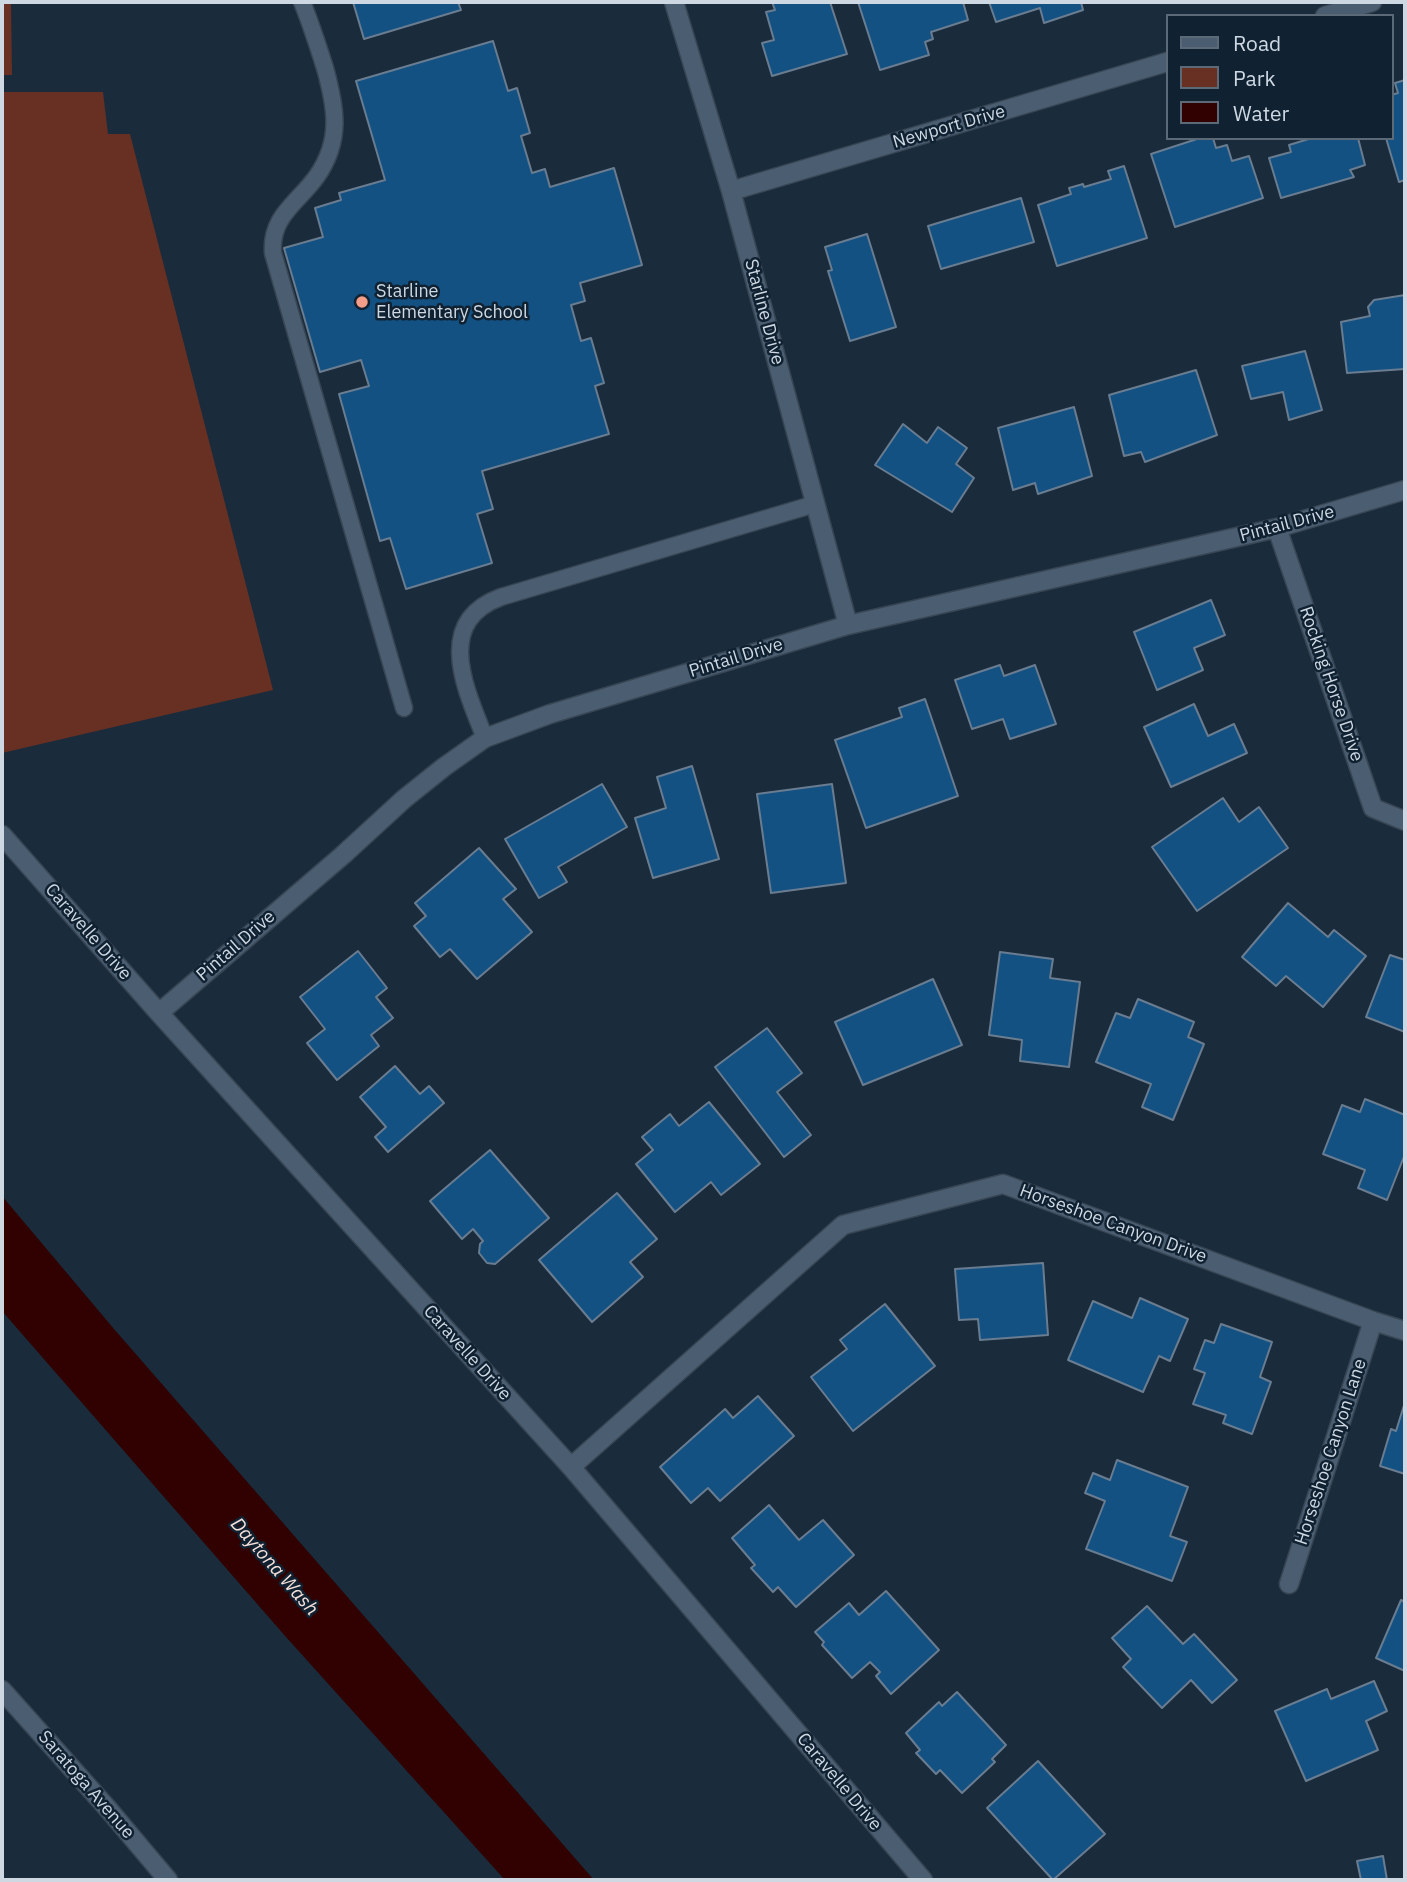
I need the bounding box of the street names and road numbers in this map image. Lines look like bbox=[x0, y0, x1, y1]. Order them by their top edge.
street label: Newport Drive bbox=[890, 101, 1008, 153]
street label: Starline Drive bbox=[740, 257, 788, 367]
street label: Pintail Drive bbox=[1237, 501, 1337, 547]
street label: Rocking Horse Drive bbox=[1294, 604, 1368, 764]
street label: Pintail Drive bbox=[686, 633, 786, 683]
street label: Caravelle Drive bbox=[40, 879, 136, 985]
street label: Pintail Drive bbox=[192, 906, 280, 986]
street label: Horseshoe Canyon Drive bbox=[1017, 1180, 1209, 1268]
street label: Caravelle Drive bbox=[418, 1301, 516, 1405]
street label: Horseshoe Canyon Lane bbox=[1291, 1356, 1371, 1548]
street label: Saratoga Avenue bbox=[33, 1727, 139, 1843]
street label: Caravelle Drive bbox=[792, 1729, 886, 1835]

